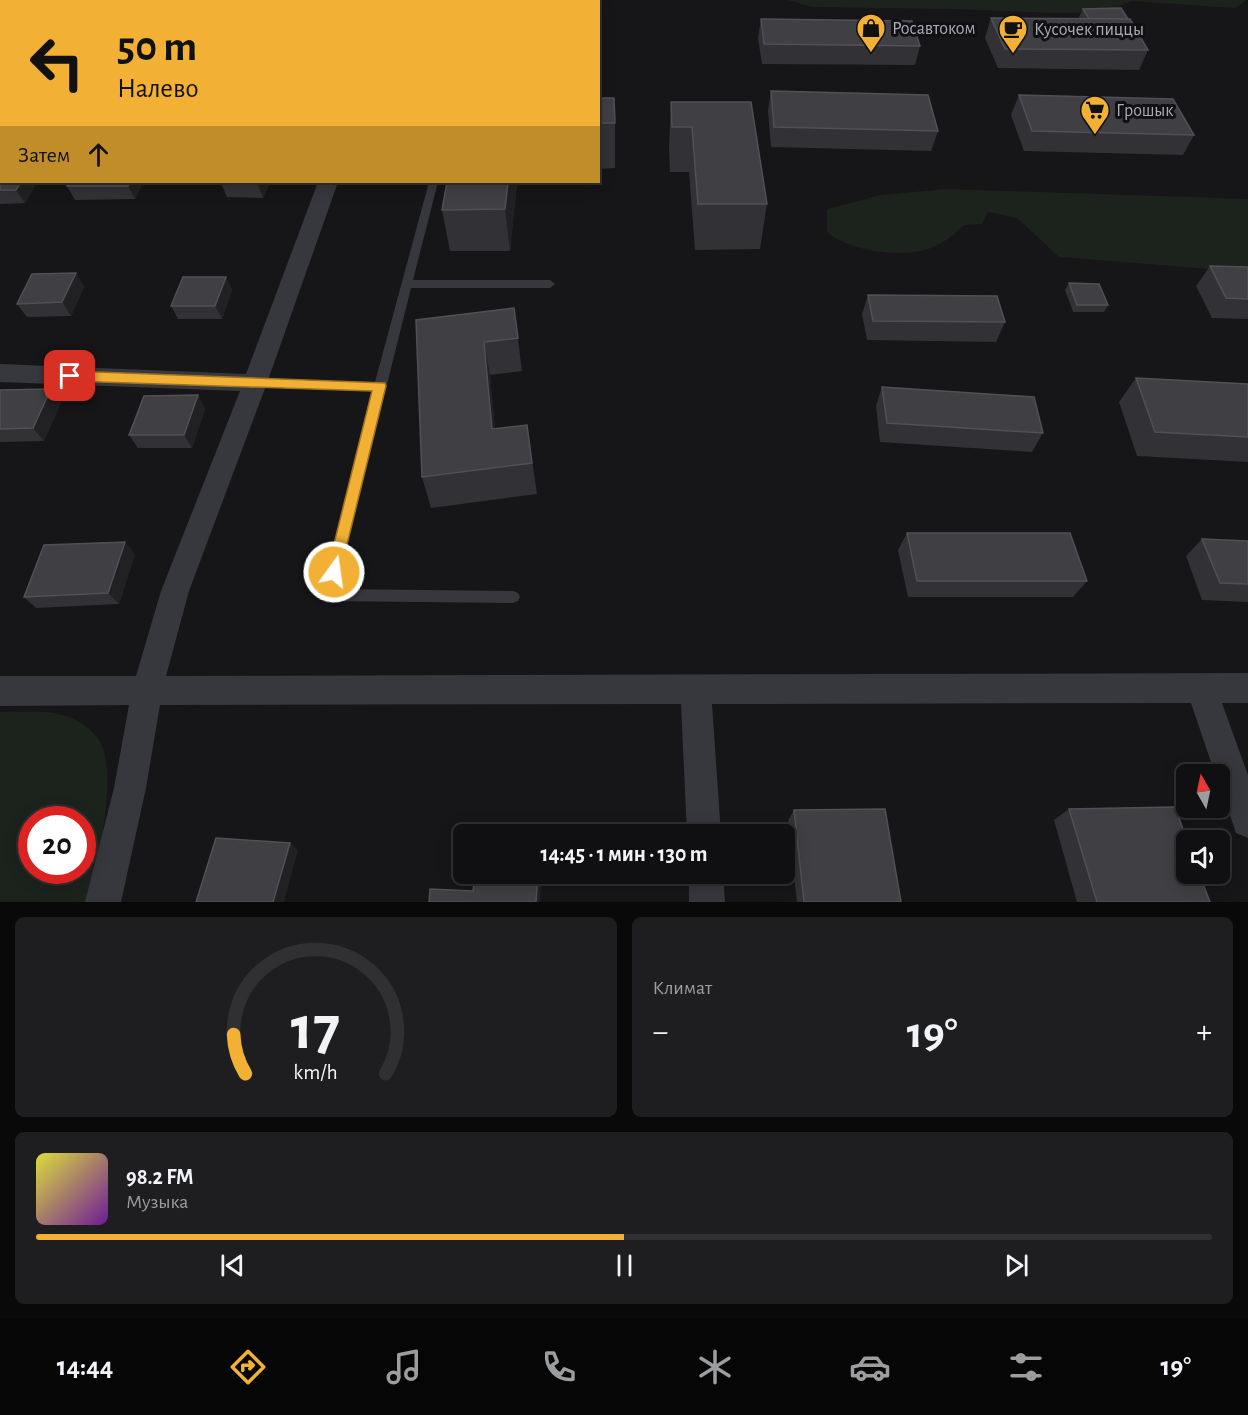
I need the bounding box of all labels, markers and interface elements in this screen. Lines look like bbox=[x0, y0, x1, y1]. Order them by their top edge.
shop icon: Росавтоком bbox=[855, 12, 887, 54]
cafe icon: Кусочек пиццы bbox=[997, 13, 1029, 55]
place label: Росавтоком bbox=[892, 20, 975, 38]
place label: Кусочек пиццы bbox=[1034, 21, 1144, 39]
icon: left bbox=[18, 24, 96, 102]
text: 50 m bbox=[117, 26, 197, 68]
text: Налево bbox=[117, 75, 199, 102]
supermarket icon: Грошык bbox=[1079, 94, 1111, 136]
place label: Грошык bbox=[1116, 102, 1174, 120]
icon: ahead bbox=[82, 138, 115, 171]
text: Затем bbox=[18, 144, 70, 166]
pin bbox=[44, 350, 95, 401]
icon: arrive bbox=[53, 359, 86, 392]
position arrow bbox=[302, 540, 366, 604]
north arrow bbox=[1176, 764, 1230, 818]
map controls bbox=[1176, 764, 1230, 884]
speed limit sign: 20 bbox=[18, 806, 96, 884]
button: sound bbox=[1176, 830, 1230, 884]
text: 14:45 · 1 мин · 130 m bbox=[541, 843, 707, 865]
text: Климат bbox=[653, 978, 712, 998]
text: 17 bbox=[291, 998, 340, 1060]
text: 19° bbox=[907, 1011, 958, 1056]
text: − bbox=[653, 1016, 668, 1049]
text: + bbox=[1196, 1016, 1212, 1049]
text: km/h bbox=[294, 1062, 338, 1083]
text: 98.2 FM bbox=[126, 1166, 194, 1188]
text: Музыка bbox=[126, 1192, 188, 1212]
icon: previous bbox=[216, 1249, 249, 1282]
icon: pause bbox=[608, 1249, 641, 1282]
icon: next bbox=[1000, 1249, 1033, 1282]
icon: directions bbox=[227, 1346, 269, 1388]
icon: music bbox=[383, 1346, 425, 1388]
icon: phone bbox=[538, 1346, 580, 1388]
icon: climate bbox=[694, 1346, 736, 1388]
icon: car bbox=[849, 1346, 891, 1388]
icon: filters bbox=[1005, 1346, 1047, 1388]
text: 14:44 bbox=[57, 1353, 113, 1380]
text: 19° bbox=[1160, 1353, 1191, 1380]

